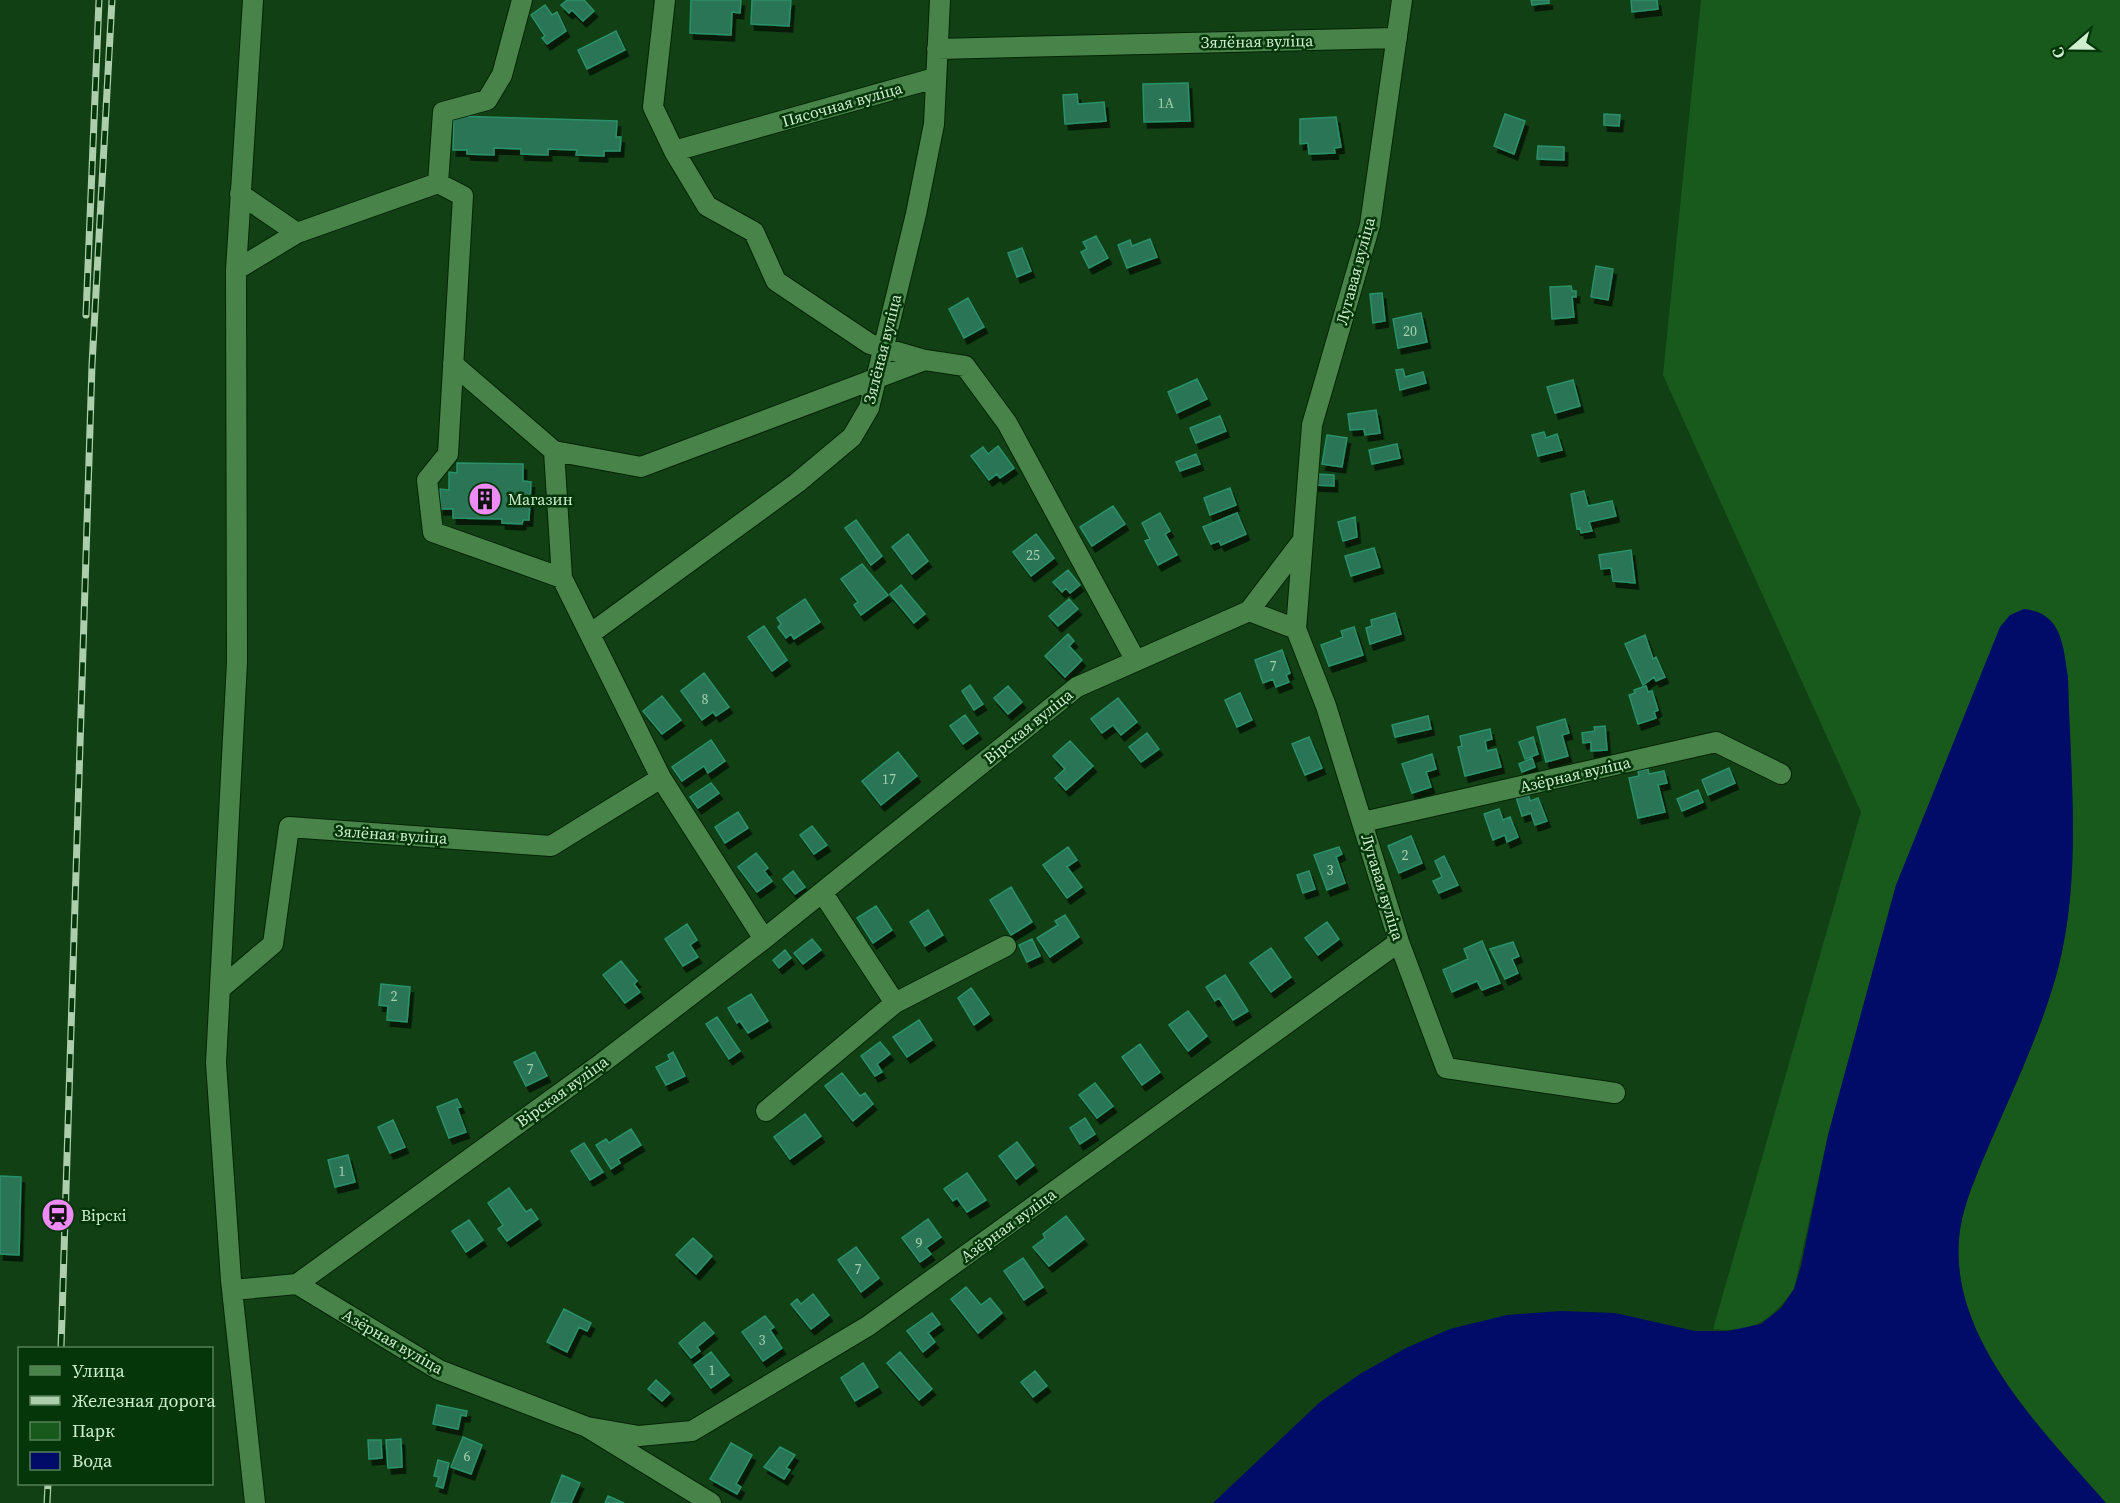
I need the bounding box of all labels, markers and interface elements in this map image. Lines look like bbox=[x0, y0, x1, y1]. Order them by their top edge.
north arrow bbox=[2042, 18, 2102, 78]
street label: Зялёная вуліца bbox=[1200, 29, 1314, 53]
text: С bbox=[2046, 45, 2070, 62]
street label: Пясочная вуліца bbox=[779, 76, 906, 132]
house number: 1А bbox=[1158, 93, 1175, 113]
street label: Лугавая вуліца bbox=[1330, 214, 1380, 327]
street label: Зялёная вуліца bbox=[858, 291, 907, 406]
house number: 20 bbox=[1403, 321, 1417, 341]
building icon: Магазин bbox=[467, 481, 503, 517]
place label: Магазин bbox=[508, 488, 573, 510]
house number: 25 bbox=[1026, 545, 1040, 565]
house number: 7 bbox=[1270, 656, 1277, 676]
street label: Вірская вуліца bbox=[979, 683, 1078, 769]
house number: 8 bbox=[702, 689, 709, 709]
street label: Азёрная вуліца bbox=[1517, 750, 1633, 797]
house number: 17 bbox=[882, 769, 896, 789]
street label: Зялёная вуліца bbox=[334, 819, 449, 849]
street label: Лугавая вуліца bbox=[1356, 831, 1410, 944]
house number: 2 bbox=[1402, 845, 1409, 865]
house number: 3 bbox=[1327, 860, 1334, 880]
house number: 2 bbox=[391, 986, 398, 1006]
street label: Вірская вуліца bbox=[512, 1050, 613, 1132]
house number: 7 bbox=[527, 1059, 534, 1079]
house number: 1 bbox=[339, 1161, 346, 1181]
street label: Азёрная вуліца bbox=[956, 1182, 1061, 1267]
station icon: Вірскі bbox=[40, 1197, 76, 1233]
place label: Вірскі bbox=[81, 1204, 127, 1226]
house number: 9 bbox=[916, 1233, 923, 1253]
house number: 7 bbox=[855, 1259, 862, 1279]
street label: Азёрная вуліца bbox=[339, 1303, 448, 1379]
house number: 3 bbox=[759, 1330, 766, 1350]
legend bbox=[18, 1347, 213, 1485]
text: Улица bbox=[72, 1358, 125, 1383]
house number: 1 bbox=[709, 1360, 716, 1380]
text: Железная дорога bbox=[72, 1388, 217, 1413]
text: Парк bbox=[72, 1418, 115, 1443]
house number: 6 bbox=[464, 1446, 471, 1466]
text: Вода bbox=[72, 1448, 113, 1473]

